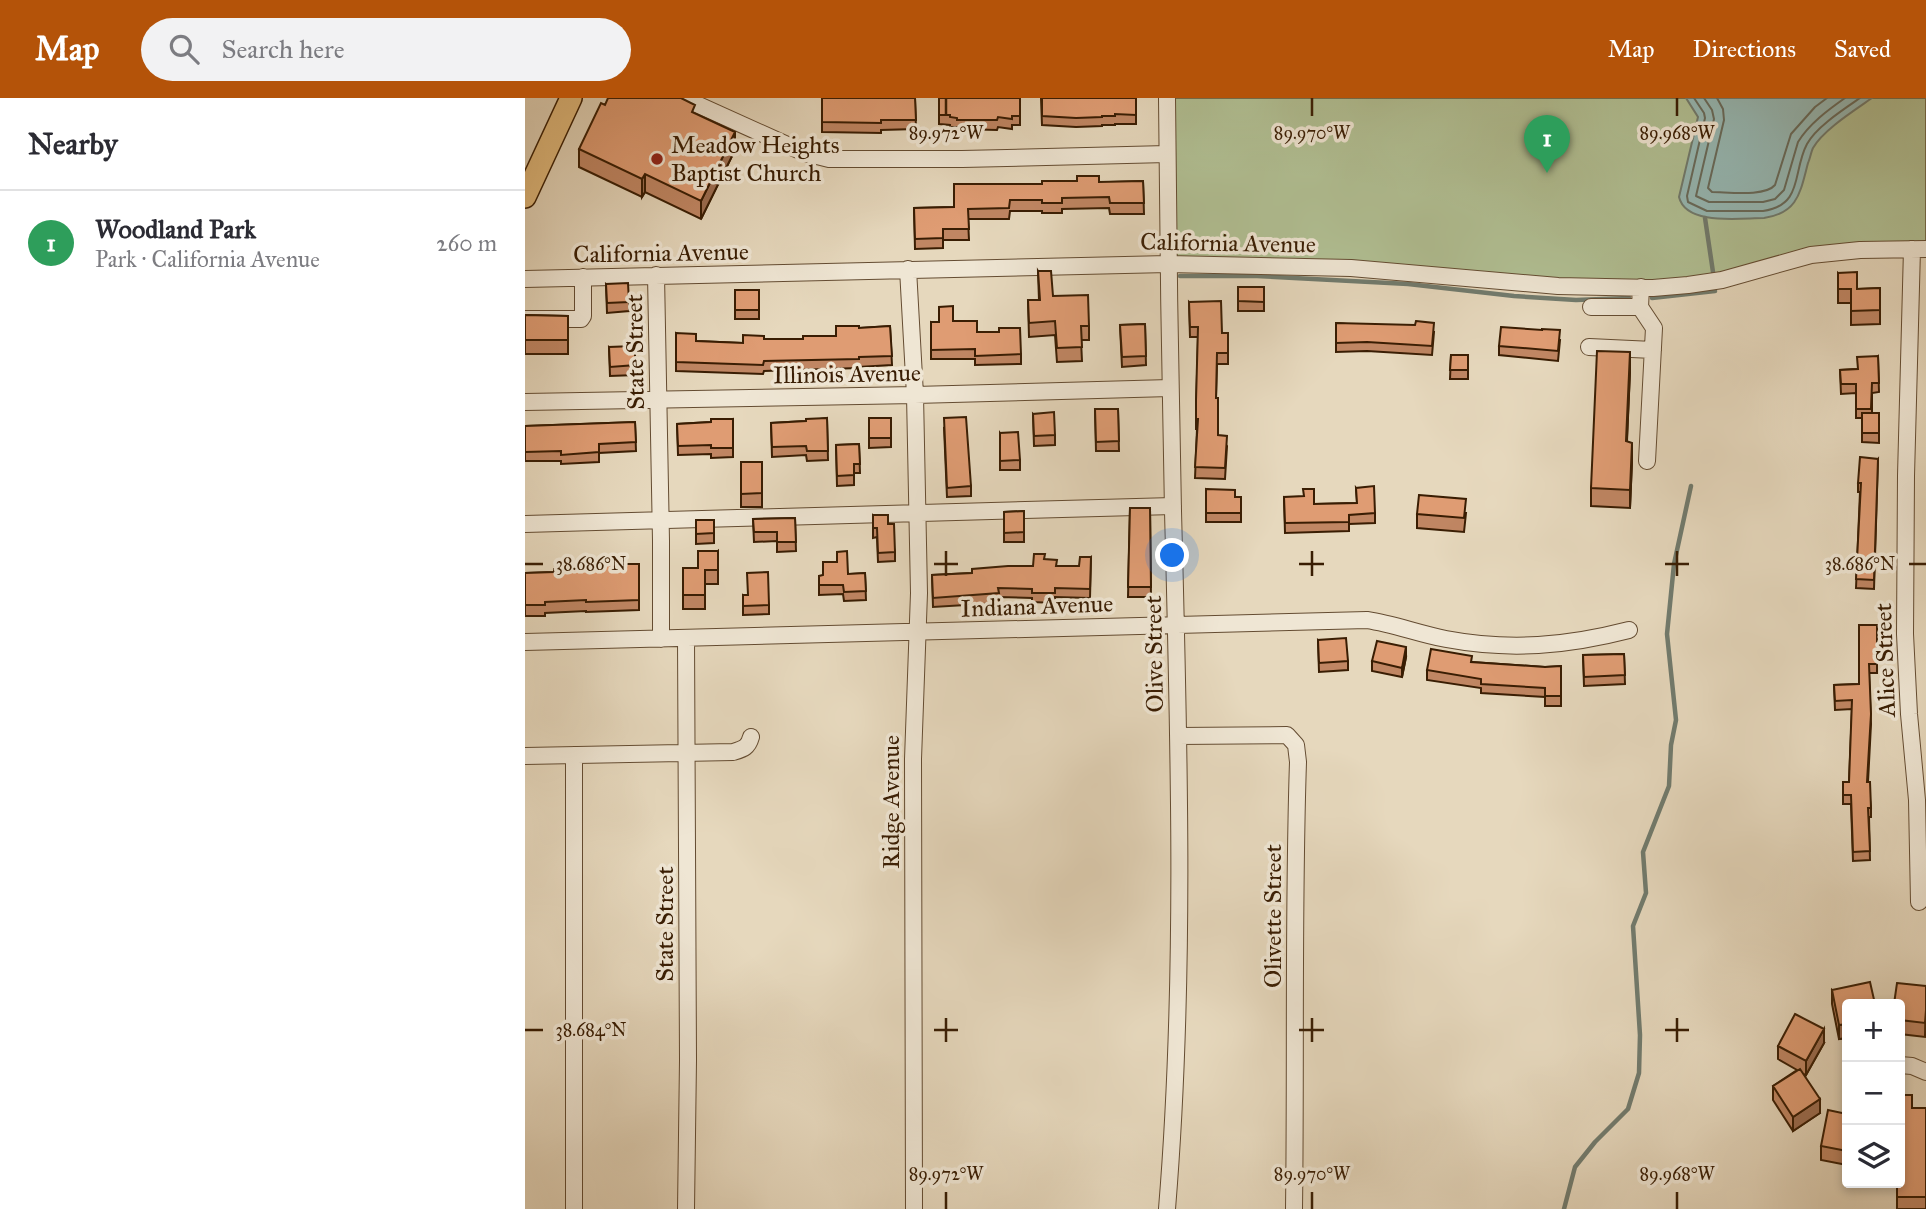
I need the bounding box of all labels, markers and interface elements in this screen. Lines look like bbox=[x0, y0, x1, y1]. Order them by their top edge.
search box bbox=[141, 18, 631, 81]
text: Map bbox=[35, 29, 99, 69]
icon: search bbox=[165, 30, 203, 68]
text: Search here bbox=[221, 33, 345, 65]
text: Map bbox=[1608, 34, 1655, 64]
text: Directions bbox=[1693, 34, 1796, 64]
text: Saved bbox=[1834, 34, 1891, 64]
pin: 1 bbox=[1524, 115, 1570, 173]
text: 89.972°W bbox=[909, 122, 984, 144]
text: 89.970°W bbox=[1274, 122, 1351, 144]
text: 89.968°W bbox=[1639, 122, 1715, 144]
text: Nearby bbox=[28, 126, 118, 162]
place label: Meadow Heights Baptist Church bbox=[671, 130, 840, 188]
marker: Meadow Heights Baptist Church bbox=[649, 151, 665, 167]
text: Woodland Park bbox=[95, 213, 256, 245]
street label: California Avenue bbox=[1140, 226, 1316, 260]
text: 1 bbox=[46, 229, 56, 257]
text: 260 m bbox=[436, 229, 497, 257]
street label: California Avenue bbox=[573, 236, 749, 270]
text: Park · California Avenue bbox=[95, 245, 320, 273]
street label: State Street bbox=[619, 293, 651, 410]
street label: Illinois Avenue bbox=[773, 358, 921, 390]
your location bbox=[1155, 538, 1189, 572]
text: 38.686°N bbox=[556, 553, 626, 575]
text: 38.686°N bbox=[1825, 553, 1895, 575]
street label: Indiana Avenue bbox=[960, 588, 1114, 624]
street label: Olive Street bbox=[1138, 595, 1170, 713]
street label: Alice Street bbox=[1868, 602, 1902, 719]
street label: Ridge Avenue bbox=[876, 735, 906, 869]
street label: Olivette Street bbox=[1258, 843, 1288, 988]
street label: State Street bbox=[650, 866, 680, 982]
map controls bbox=[1842, 999, 1905, 1188]
button: + bbox=[1842, 999, 1905, 1062]
text: 38.684°N bbox=[555, 1019, 627, 1041]
button: − bbox=[1842, 1062, 1905, 1125]
button: layers bbox=[1842, 1125, 1905, 1188]
text: 89.972°W bbox=[909, 1163, 984, 1185]
text: 89.970°W bbox=[1274, 1163, 1351, 1185]
text: 89.968°W bbox=[1639, 1163, 1715, 1185]

